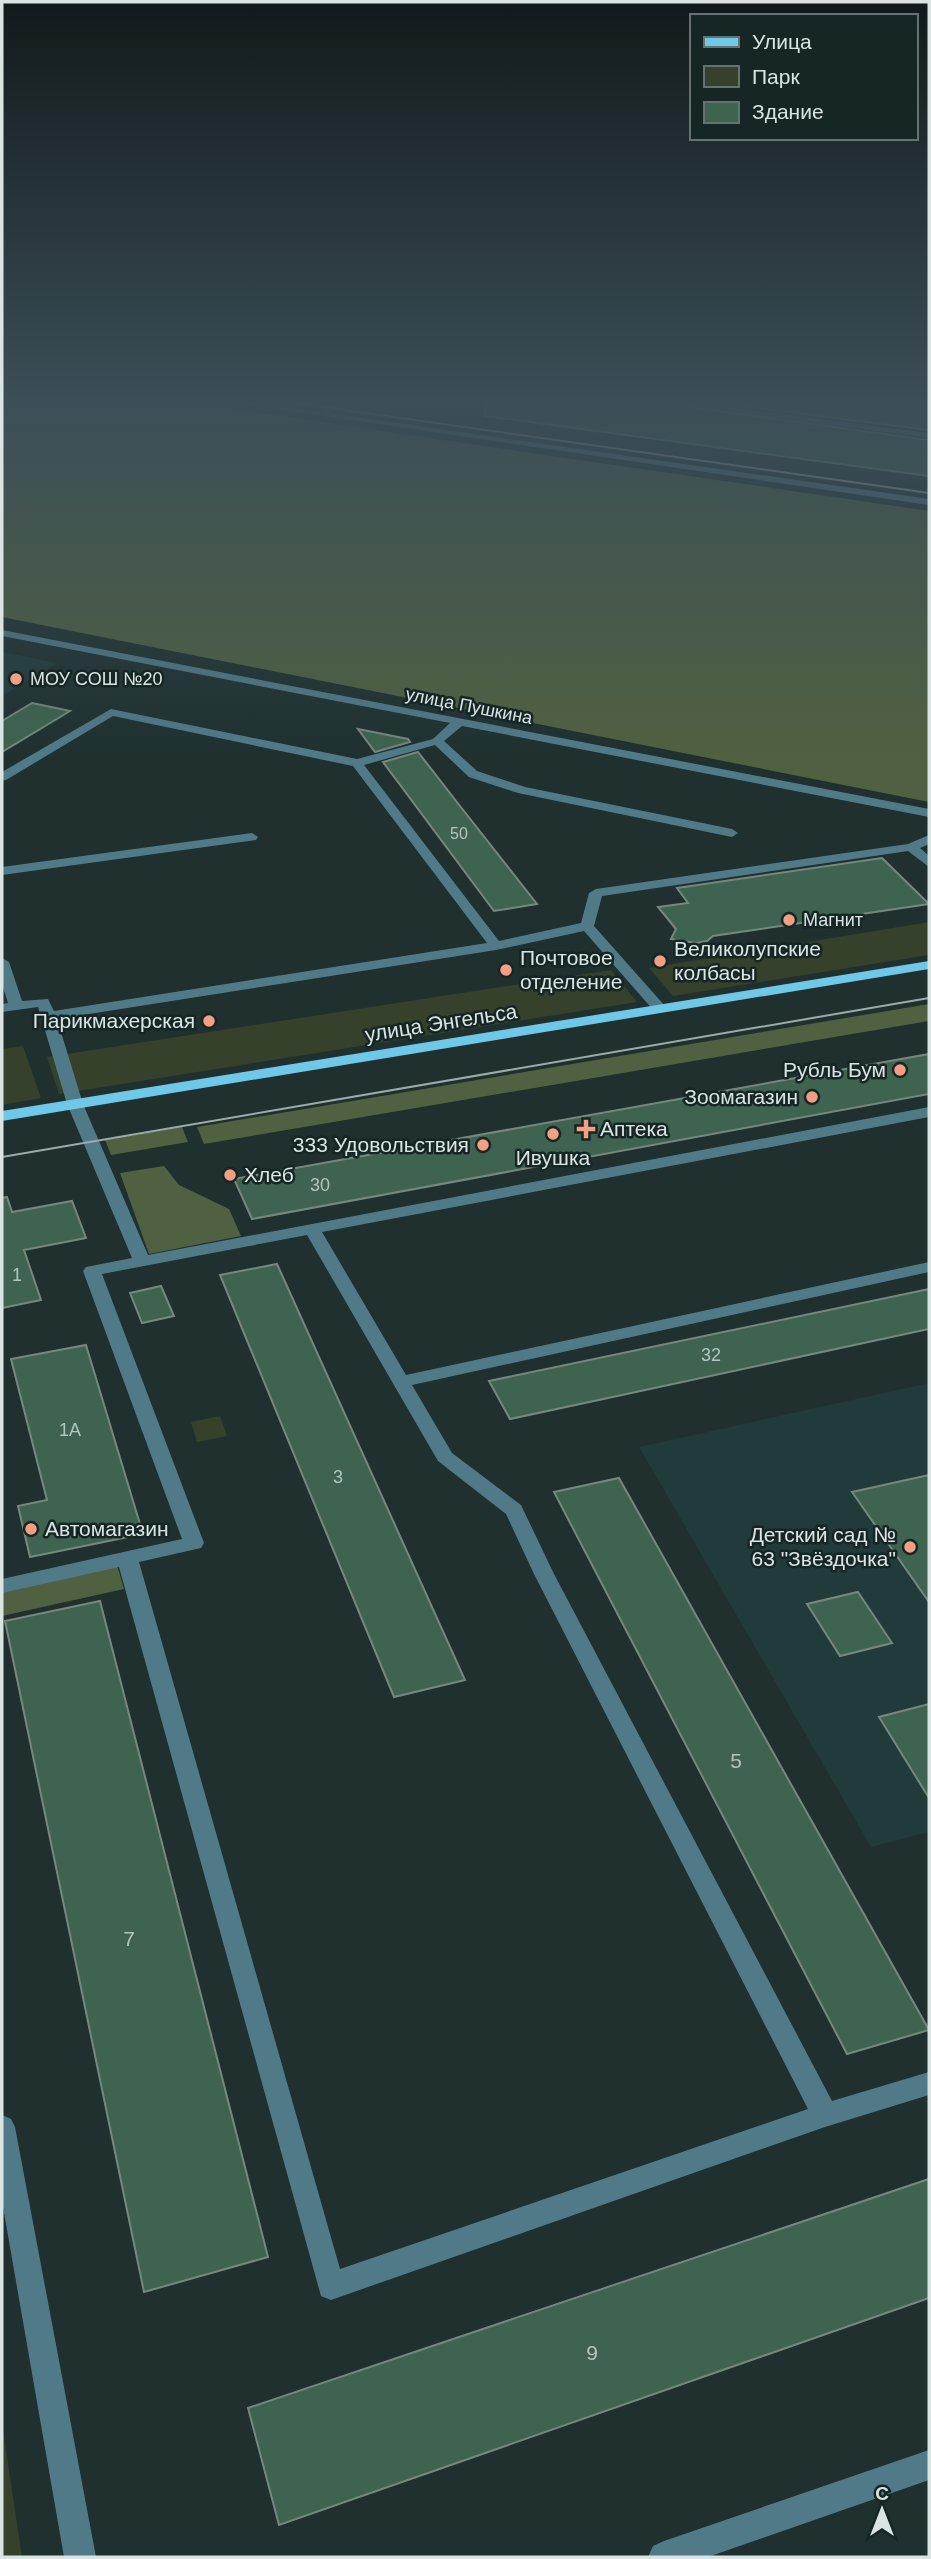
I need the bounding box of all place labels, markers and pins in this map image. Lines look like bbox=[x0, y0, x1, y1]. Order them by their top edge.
place label: МОУ СОШ №20 bbox=[30, 669, 162, 689]
marker: МОУ СОШ №20 bbox=[8, 671, 24, 687]
place label: Магнит bbox=[803, 910, 863, 930]
marker: Магнит bbox=[781, 912, 797, 928]
place label: Великолупские колбасы bbox=[674, 937, 821, 984]
place label: Почтовое отделение bbox=[520, 946, 622, 993]
marker: Великолупские колбасы bbox=[652, 953, 668, 969]
marker: Почтовое отделение bbox=[498, 962, 514, 978]
place label: Парикмахерская bbox=[33, 1009, 195, 1032]
marker: Парикмахерская bbox=[201, 1013, 217, 1029]
place label: Рубль Бум bbox=[783, 1058, 886, 1081]
marker: Рубль Бум bbox=[892, 1062, 908, 1078]
place label: Зоомагазин bbox=[684, 1085, 798, 1108]
marker: Зоомагазин bbox=[804, 1089, 820, 1105]
place label: Аптека bbox=[600, 1117, 668, 1140]
marker: Аптека bbox=[578, 1121, 594, 1137]
marker: Ивушка bbox=[545, 1126, 561, 1142]
place label: 333 Удовольствия bbox=[293, 1133, 469, 1156]
marker: 333 Удовольствия bbox=[475, 1137, 491, 1153]
place label: Ивушка bbox=[516, 1146, 591, 1169]
place label: Хлеб bbox=[244, 1163, 294, 1186]
marker: Хлеб bbox=[222, 1167, 238, 1183]
place label: Автомагазин bbox=[45, 1517, 168, 1540]
marker: Автомагазин bbox=[23, 1521, 39, 1537]
place label: Детский сад № 63 "Звёздочка" bbox=[750, 1523, 896, 1570]
marker: Детский сад № 63 "Звёздочка" bbox=[902, 1539, 918, 1555]

